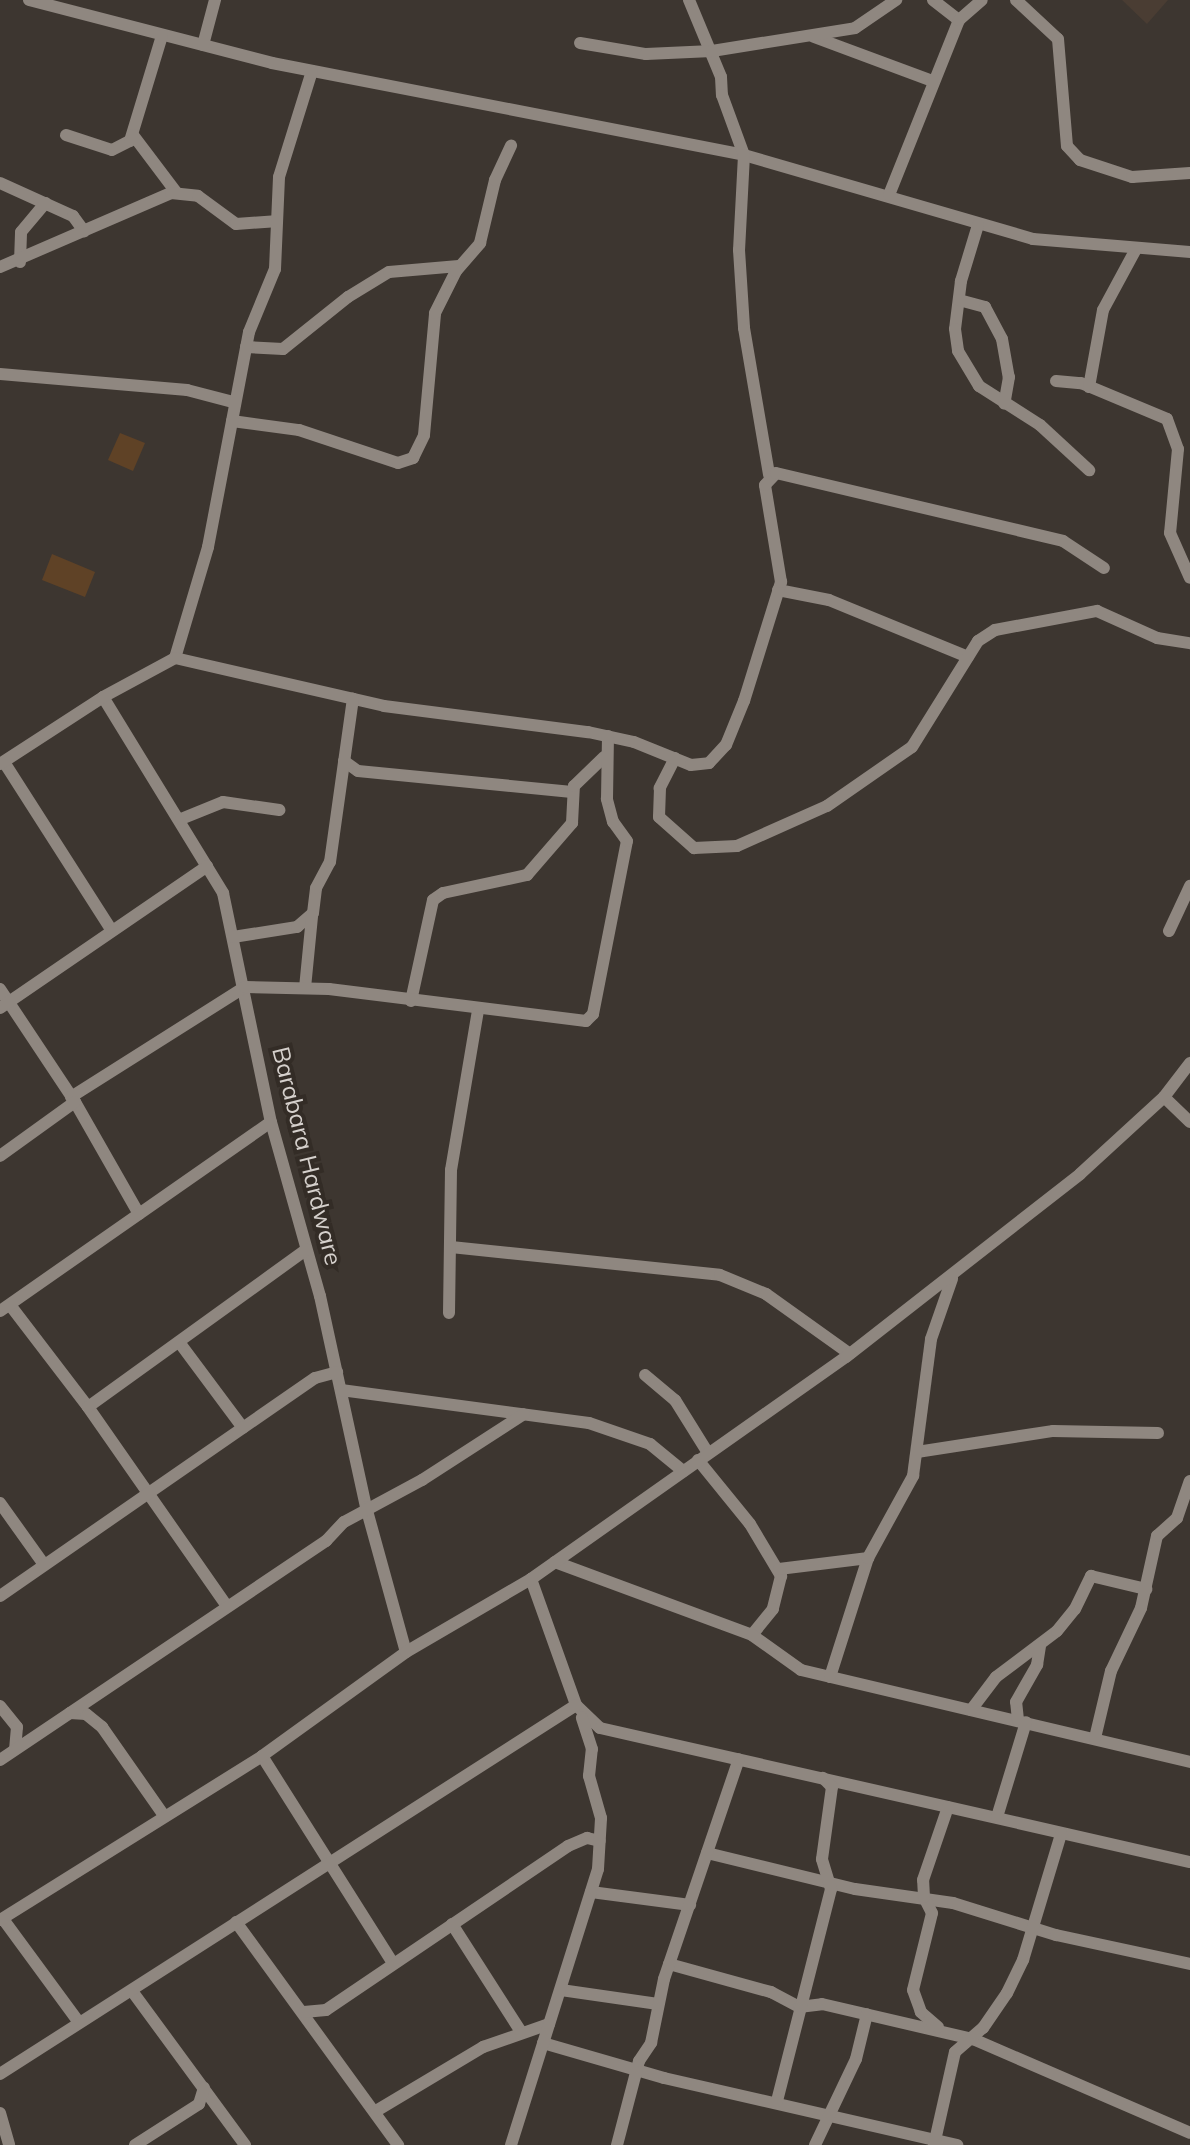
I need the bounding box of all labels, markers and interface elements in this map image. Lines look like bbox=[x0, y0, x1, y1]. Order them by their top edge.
street label: Barabara Hardware bbox=[266, 1044, 348, 1268]

